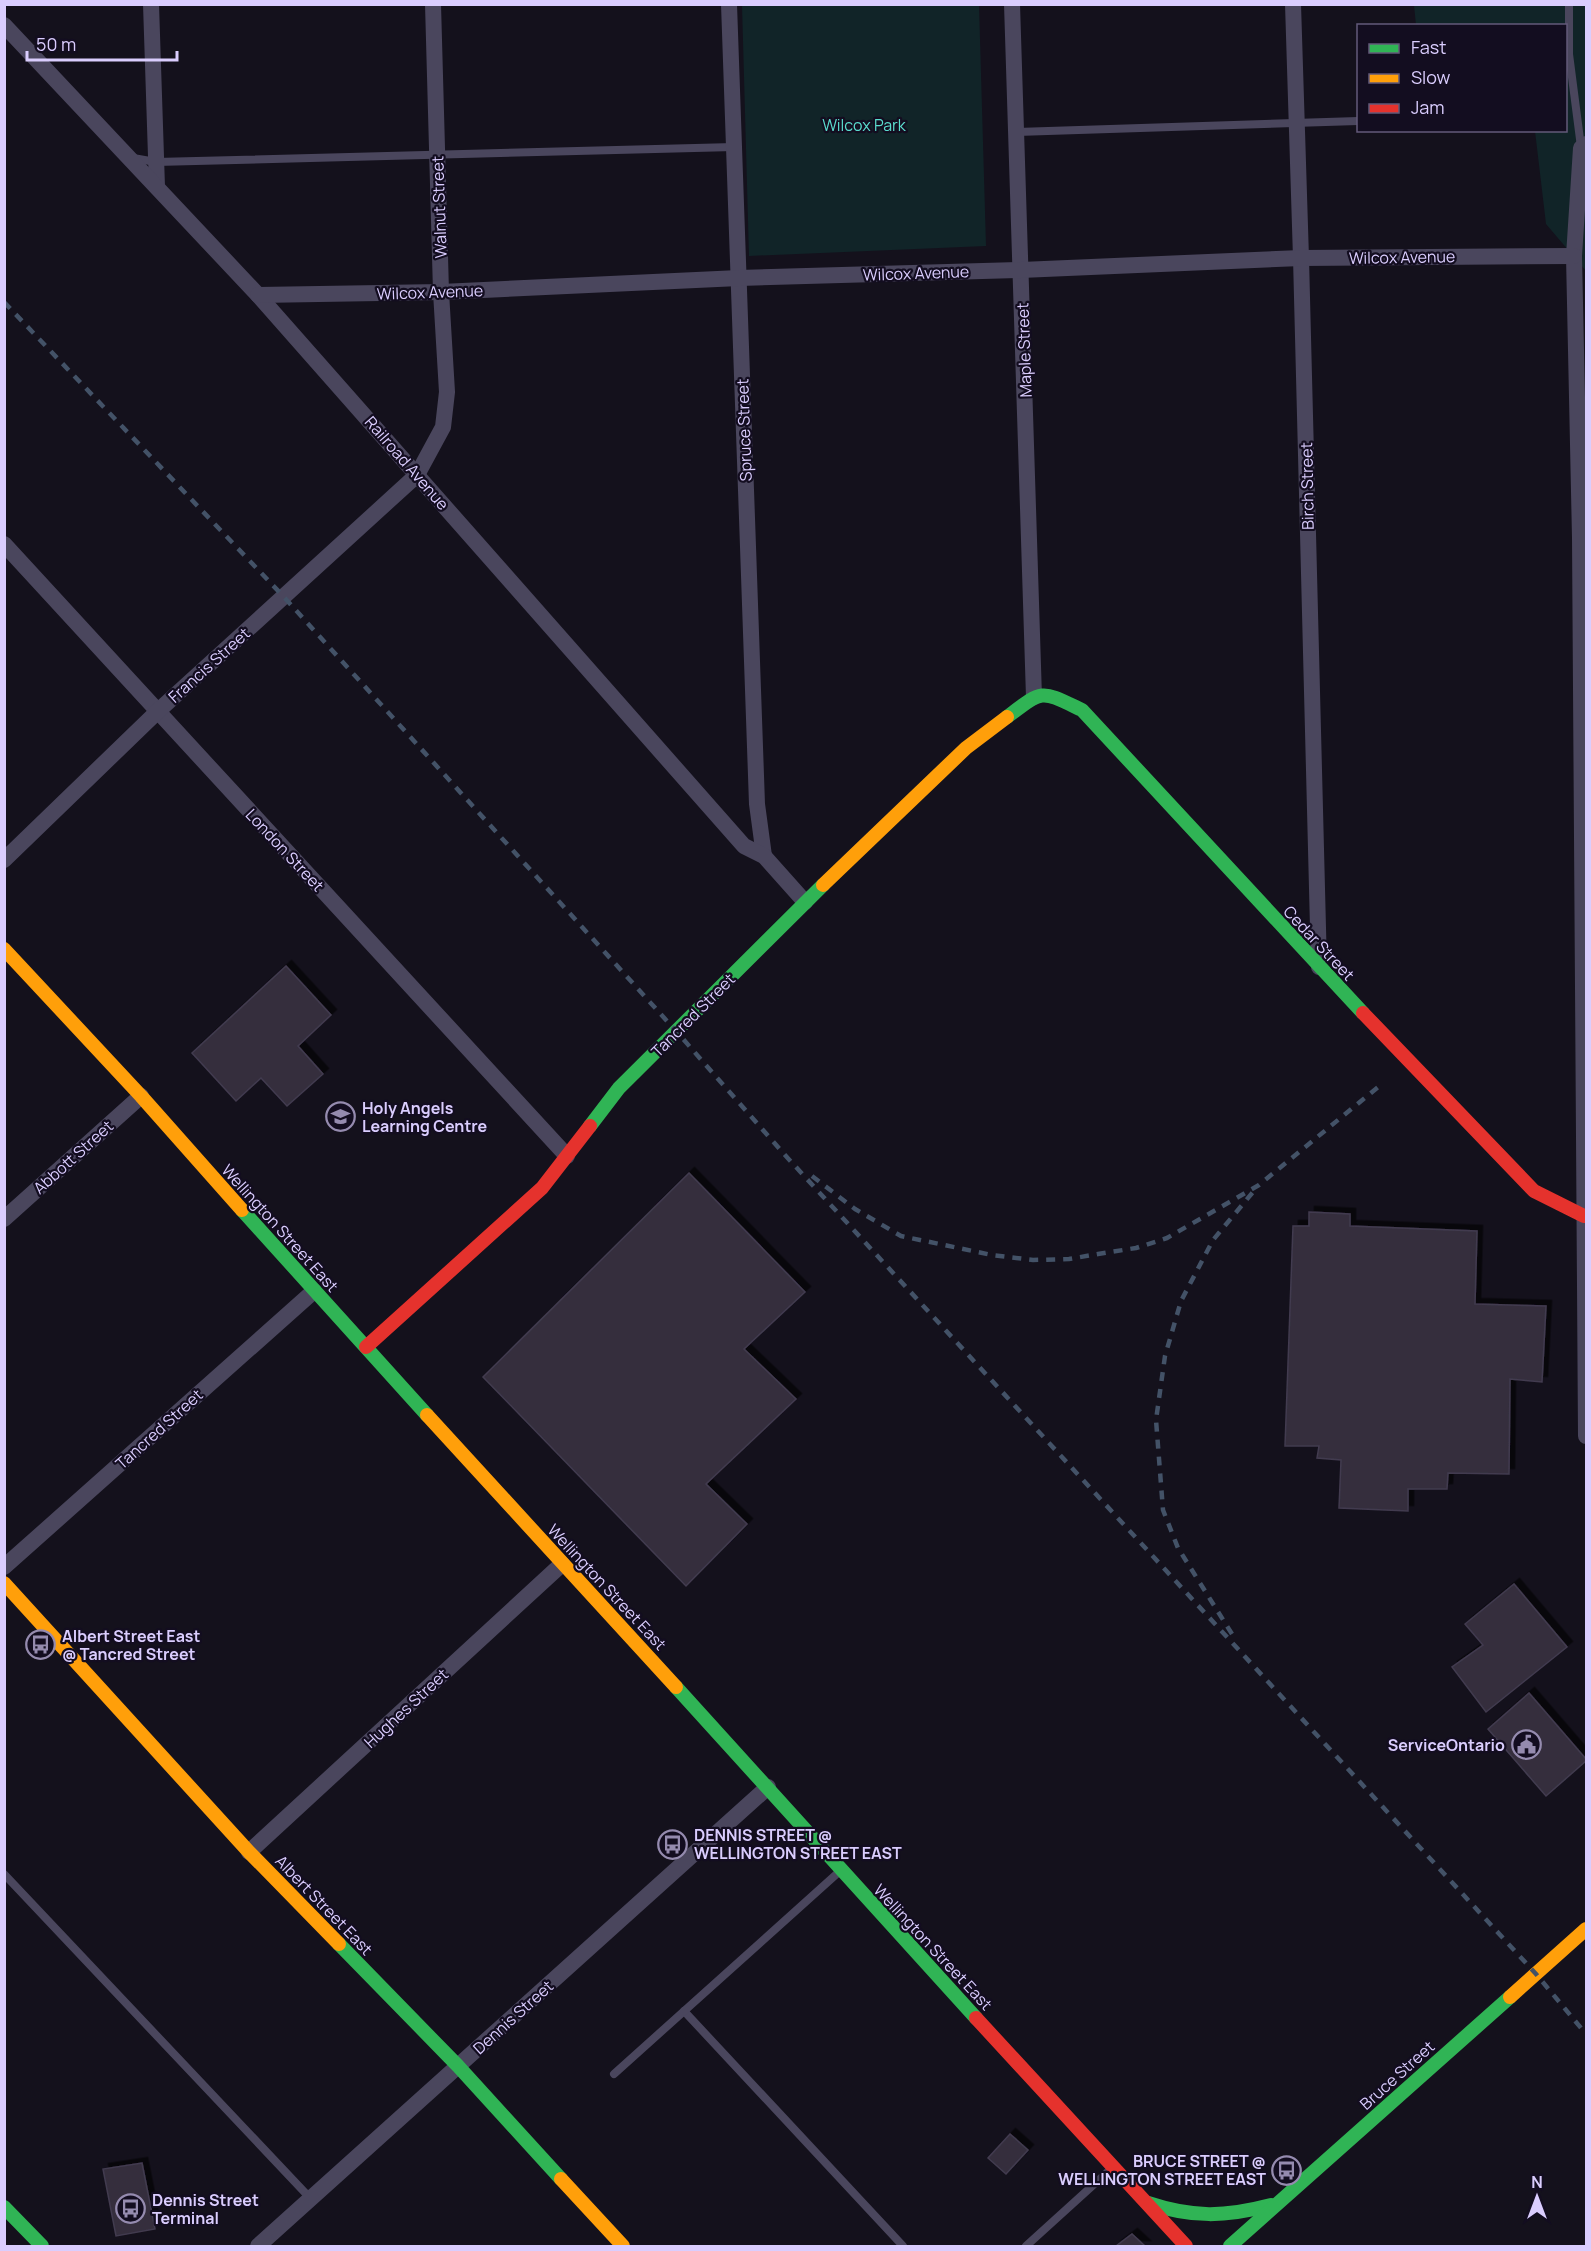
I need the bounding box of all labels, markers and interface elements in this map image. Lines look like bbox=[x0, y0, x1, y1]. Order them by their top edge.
scale bar bbox=[27, 24, 177, 62]
legend bbox=[1357, 24, 1567, 132]
text: 50 m bbox=[36, 32, 76, 56]
text: Fast bbox=[1411, 35, 1446, 59]
text: Slow bbox=[1411, 65, 1451, 89]
text: Jam bbox=[1411, 95, 1445, 119]
park label: Wilcox Park bbox=[822, 114, 907, 136]
street label: Walnut Street bbox=[426, 155, 452, 259]
street label: Wilcox Avenue bbox=[1349, 245, 1455, 269]
street label: Wilcox Avenue bbox=[862, 260, 970, 286]
street label: Wilcox Avenue bbox=[376, 279, 484, 305]
street label: Maple Street bbox=[1011, 302, 1037, 398]
street label: Spruce Street bbox=[731, 378, 757, 482]
street label: Railroad Avenue bbox=[360, 411, 454, 515]
street label: Birch Street bbox=[1295, 442, 1319, 530]
street label: Francis Street bbox=[163, 622, 255, 708]
street label: London Street bbox=[241, 804, 329, 896]
street label: Cedar Street bbox=[1279, 901, 1359, 985]
street label: Tancred Street bbox=[646, 968, 740, 1062]
place label: Holy Angels Learning Centre bbox=[362, 1097, 488, 1137]
school or university icon: Holy Angels Learning Centre bbox=[325, 1101, 357, 1133]
street label: Abbott Street bbox=[28, 1115, 118, 1199]
street label: Wellington Street East bbox=[217, 1159, 343, 1297]
street label: Tancred Street bbox=[111, 1384, 207, 1474]
street label: Wellington Street East bbox=[543, 1519, 671, 1655]
place label: Albert Street East @ Tancred Street bbox=[62, 1625, 201, 1665]
bus stop icon: Albert Street East @ Tancred Street bbox=[25, 1629, 57, 1661]
street label: Hughes Street bbox=[359, 1663, 453, 1753]
public building icon: ServiceOntario bbox=[1510, 1729, 1542, 1761]
place label: ServiceOntario bbox=[1388, 1734, 1505, 1756]
place label: DENNIS STREET @ WELLINGTON STREET EAST bbox=[694, 1824, 902, 1864]
bus stop icon: DENNIS STREET @ WELLINGTON STREET EAST bbox=[657, 1828, 689, 1860]
street label: Albert Street East bbox=[271, 1850, 377, 1960]
street label: Wellington Street East bbox=[869, 1879, 997, 2015]
street label: Dennis Street bbox=[468, 1975, 558, 2059]
street label: Bruce Street bbox=[1355, 2036, 1439, 2114]
place label: BRUCE STREET @ WELLINGTON STREET EAST bbox=[1058, 2150, 1266, 2190]
bus stop icon: BRUCE STREET @ WELLINGTON STREET EAST bbox=[1271, 2154, 1303, 2186]
north arrow bbox=[1507, 2167, 1567, 2227]
text: N bbox=[1531, 2171, 1543, 2193]
place label: Dennis Street Terminal bbox=[152, 2189, 259, 2229]
bus stop icon: Dennis Street Terminal bbox=[115, 2193, 147, 2225]

